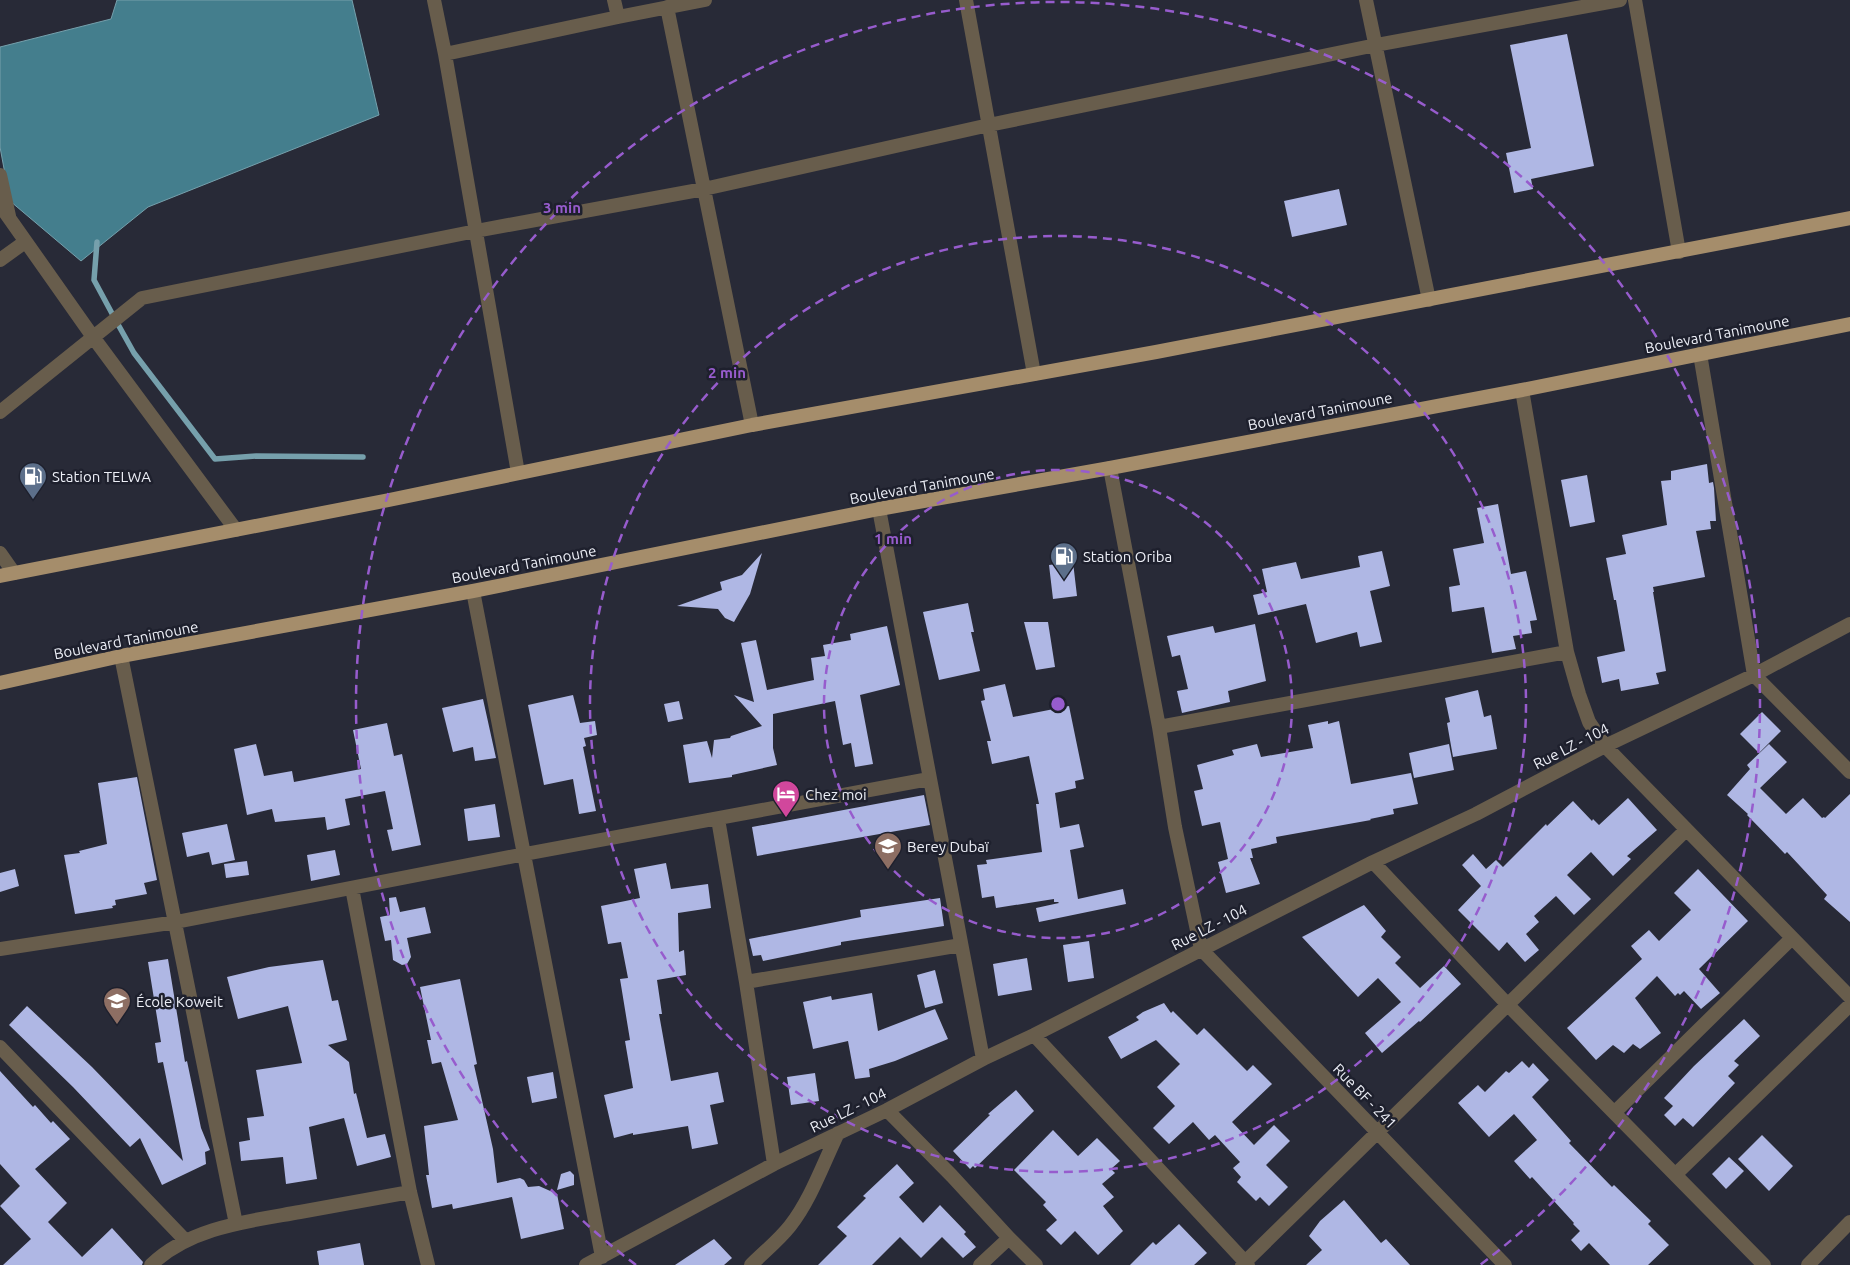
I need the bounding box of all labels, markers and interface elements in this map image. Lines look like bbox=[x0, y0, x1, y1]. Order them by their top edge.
text: 3 min bbox=[543, 199, 581, 216]
street label: Boulevard Tanimoune bbox=[1643, 312, 1791, 356]
text: 2 min bbox=[708, 364, 746, 381]
street label: Boulevard Tanimoune bbox=[1246, 389, 1394, 433]
fuel station icon: Station TELWA bbox=[18, 461, 48, 500]
street label: Boulevard Tanimoune bbox=[848, 465, 996, 507]
place label: Station TELWA bbox=[52, 468, 151, 485]
text: 1 min bbox=[874, 530, 912, 547]
fuel station icon: Station Oriba bbox=[1049, 541, 1079, 580]
street label: Boulevard Tanimoune bbox=[450, 542, 598, 586]
place label: Station Oriba bbox=[1083, 548, 1172, 565]
street label: Boulevard Tanimoune bbox=[52, 618, 200, 662]
centre of rings bbox=[1049, 695, 1067, 713]
street label: Rue LZ - 104 bbox=[1530, 720, 1612, 772]
hotel icon: Chez moi bbox=[771, 779, 801, 818]
place label: Chez moi bbox=[805, 786, 867, 803]
school or university icon: Berey Dubaï bbox=[873, 831, 903, 870]
place label: Berey Dubaï bbox=[907, 838, 989, 855]
street label: Rue LZ - 104 bbox=[1168, 901, 1250, 953]
school or university icon: École Koweit bbox=[102, 986, 132, 1025]
place label: École Koweit bbox=[136, 993, 223, 1010]
street label: Rue BF - 241 bbox=[1330, 1060, 1400, 1132]
street label: Rue LZ - 104 bbox=[807, 1084, 889, 1136]

